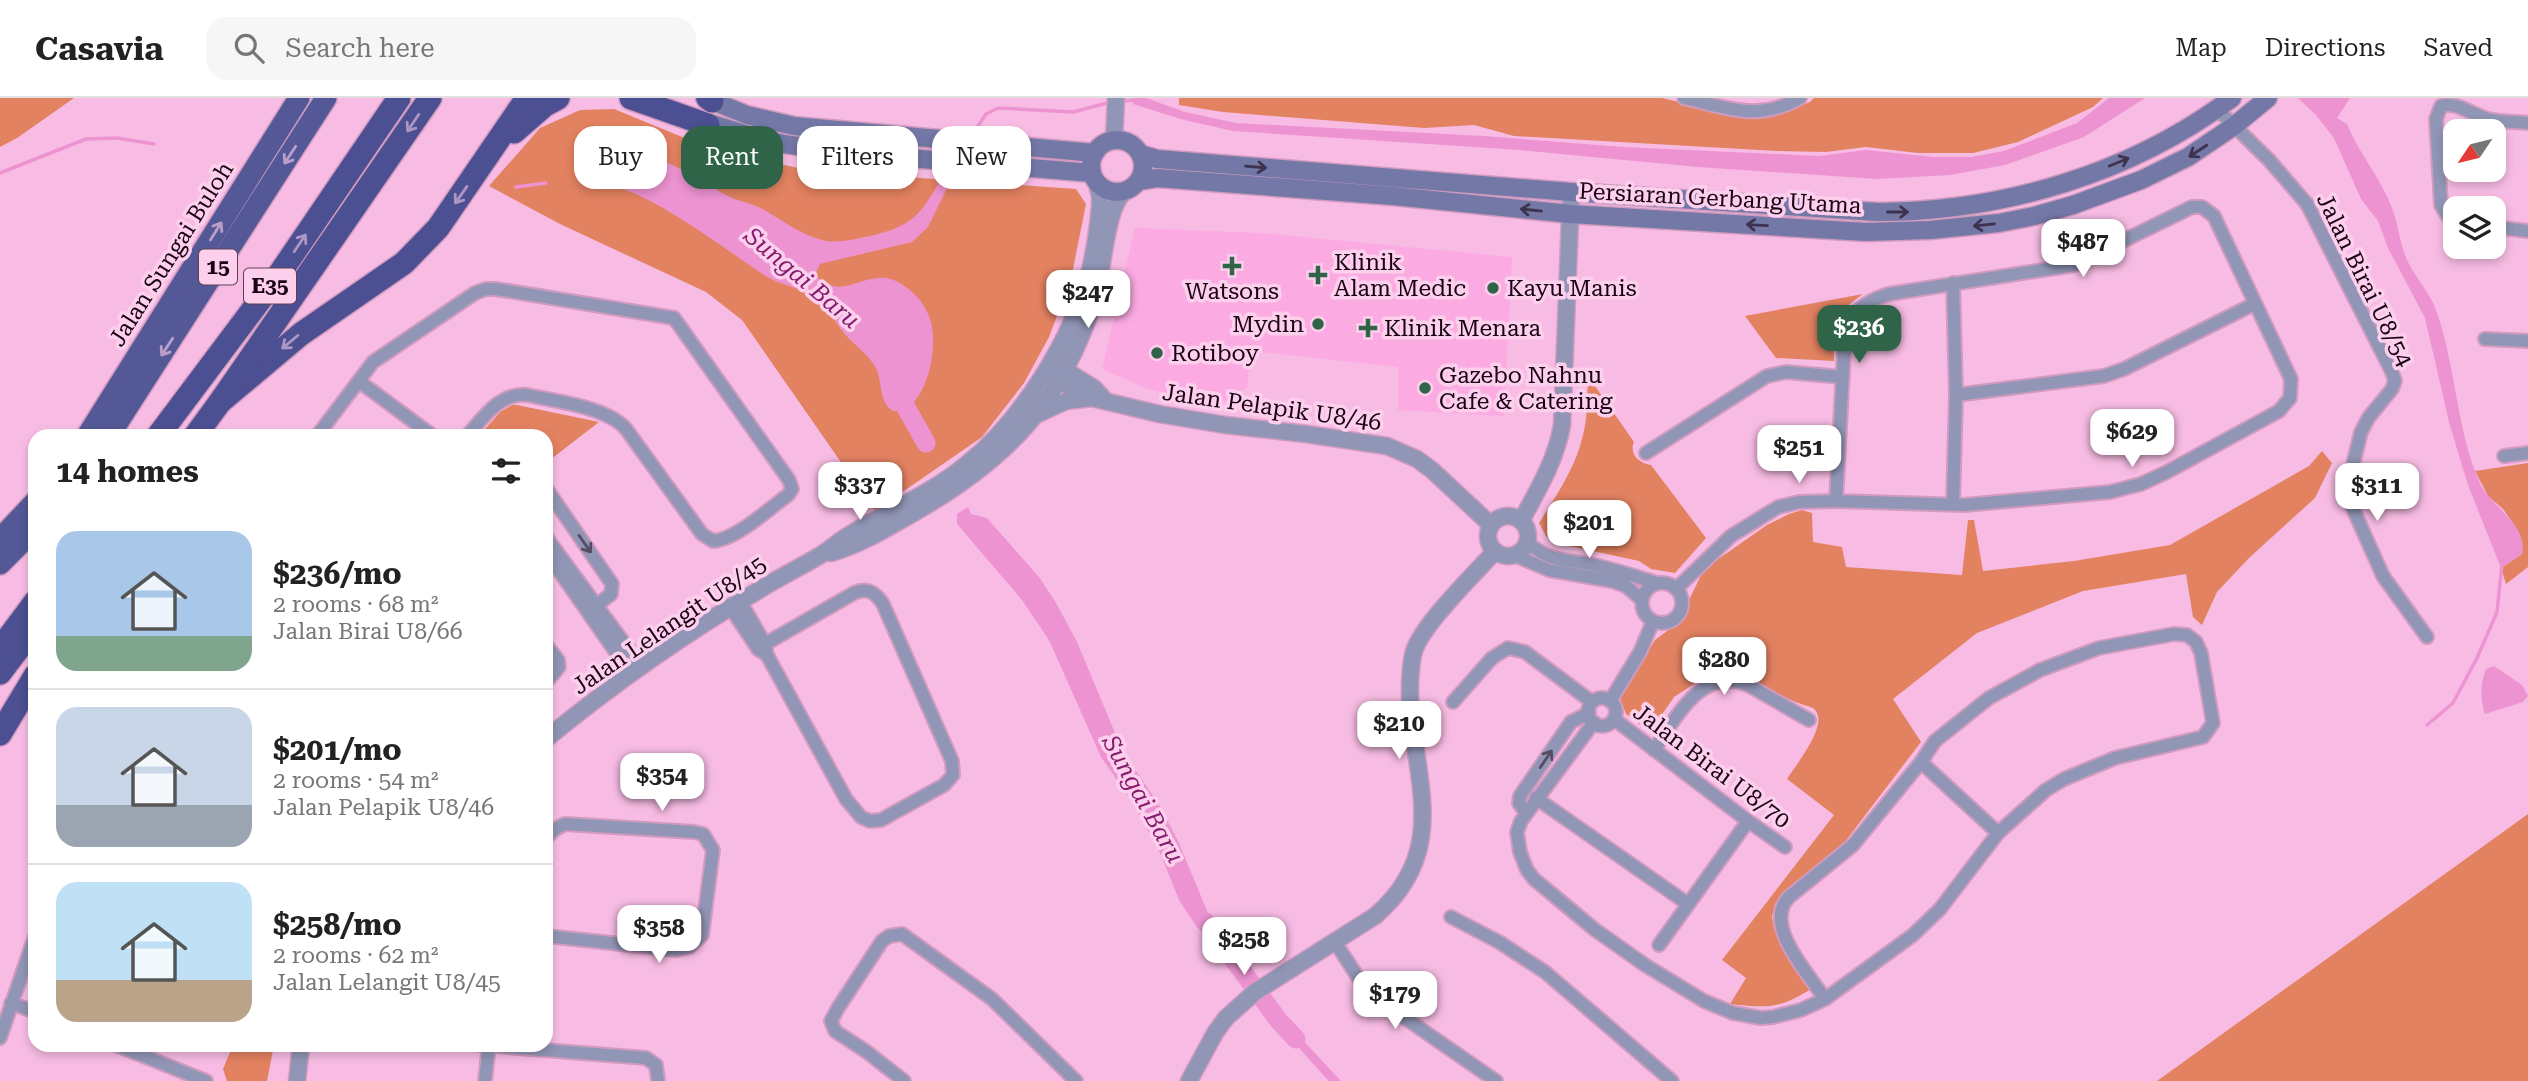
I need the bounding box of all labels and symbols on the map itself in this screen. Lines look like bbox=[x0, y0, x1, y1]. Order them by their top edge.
one-way arrow bbox=[406, 113, 420, 133]
north arrow bbox=[2443, 119, 2506, 182]
one-way arrow bbox=[2189, 143, 2208, 158]
one-way arrow bbox=[282, 145, 296, 165]
one-way arrow bbox=[2107, 155, 2129, 168]
street label: Jalan Sungai Buloh bbox=[104, 157, 239, 352]
one-way arrow bbox=[1244, 161, 1267, 174]
street label: Persiaran Gerbang Utama bbox=[1578, 178, 1863, 219]
one-way arrow bbox=[454, 185, 468, 204]
street label: Jalan Birai U8/54 bbox=[2311, 189, 2418, 371]
one-way arrow bbox=[1520, 203, 1542, 216]
one-way arrow bbox=[1887, 205, 1910, 219]
one-way arrow bbox=[1747, 218, 1769, 231]
one-way arrow bbox=[1974, 218, 1996, 231]
pin: $487 bbox=[2042, 220, 2124, 279]
water label: Sungai Baru bbox=[738, 221, 865, 334]
one-way arrow bbox=[209, 222, 224, 241]
one-way arrow bbox=[293, 234, 308, 253]
place label: Klinik Alam Medic bbox=[1334, 249, 1466, 302]
road number: 15 bbox=[199, 250, 237, 284]
marker: Watsons bbox=[1224, 258, 1240, 274]
marker: Klinik Alam Medic bbox=[1308, 265, 1328, 285]
road number: E35 bbox=[244, 268, 296, 304]
pin: $247 bbox=[1047, 271, 1129, 330]
place label: Kayu Manis bbox=[1507, 275, 1637, 302]
place label: Watsons bbox=[1185, 278, 1279, 305]
marker: Kayu Manis bbox=[1485, 280, 1501, 296]
pin: $236 bbox=[1818, 306, 1900, 365]
place label: Mydin bbox=[1232, 311, 1304, 338]
place label: Klinik Menara bbox=[1384, 315, 1542, 342]
marker: Mydin bbox=[1310, 316, 1326, 332]
marker: Klinik Menara bbox=[1358, 318, 1378, 338]
one-way arrow bbox=[282, 334, 300, 350]
one-way arrow bbox=[160, 337, 174, 356]
place label: Rotiboy bbox=[1171, 340, 1259, 367]
marker: Rotiboy bbox=[1149, 345, 1165, 361]
place label: Gazebo Nahnu Cafe & Catering bbox=[1439, 362, 1613, 415]
street label: Jalan Pelapik U8/46 bbox=[1161, 379, 1383, 436]
marker: Gazebo Nahnu Cafe & Catering bbox=[1417, 380, 1433, 396]
pin: $629 bbox=[2091, 410, 2173, 469]
pin: $251 bbox=[1758, 426, 1840, 485]
pin: $337 bbox=[819, 462, 901, 522]
pin: $311 bbox=[2336, 464, 2418, 523]
pin: $201 bbox=[1548, 500, 1630, 560]
one-way arrow bbox=[578, 534, 592, 553]
street label: Jalan Lelangit U8/45 bbox=[567, 550, 771, 700]
pin: $280 bbox=[1683, 638, 1765, 697]
street label: Jalan Birai U8/70 bbox=[1628, 699, 1796, 834]
pin: $210 bbox=[1358, 702, 1440, 761]
water label: Sungai Baru bbox=[1096, 729, 1190, 868]
one-way arrow bbox=[1539, 750, 1553, 769]
pin: $354 bbox=[621, 754, 703, 813]
pin: $358 bbox=[618, 906, 700, 965]
pin: $258 bbox=[1203, 918, 1285, 977]
pin: $179 bbox=[1354, 972, 1436, 1031]

